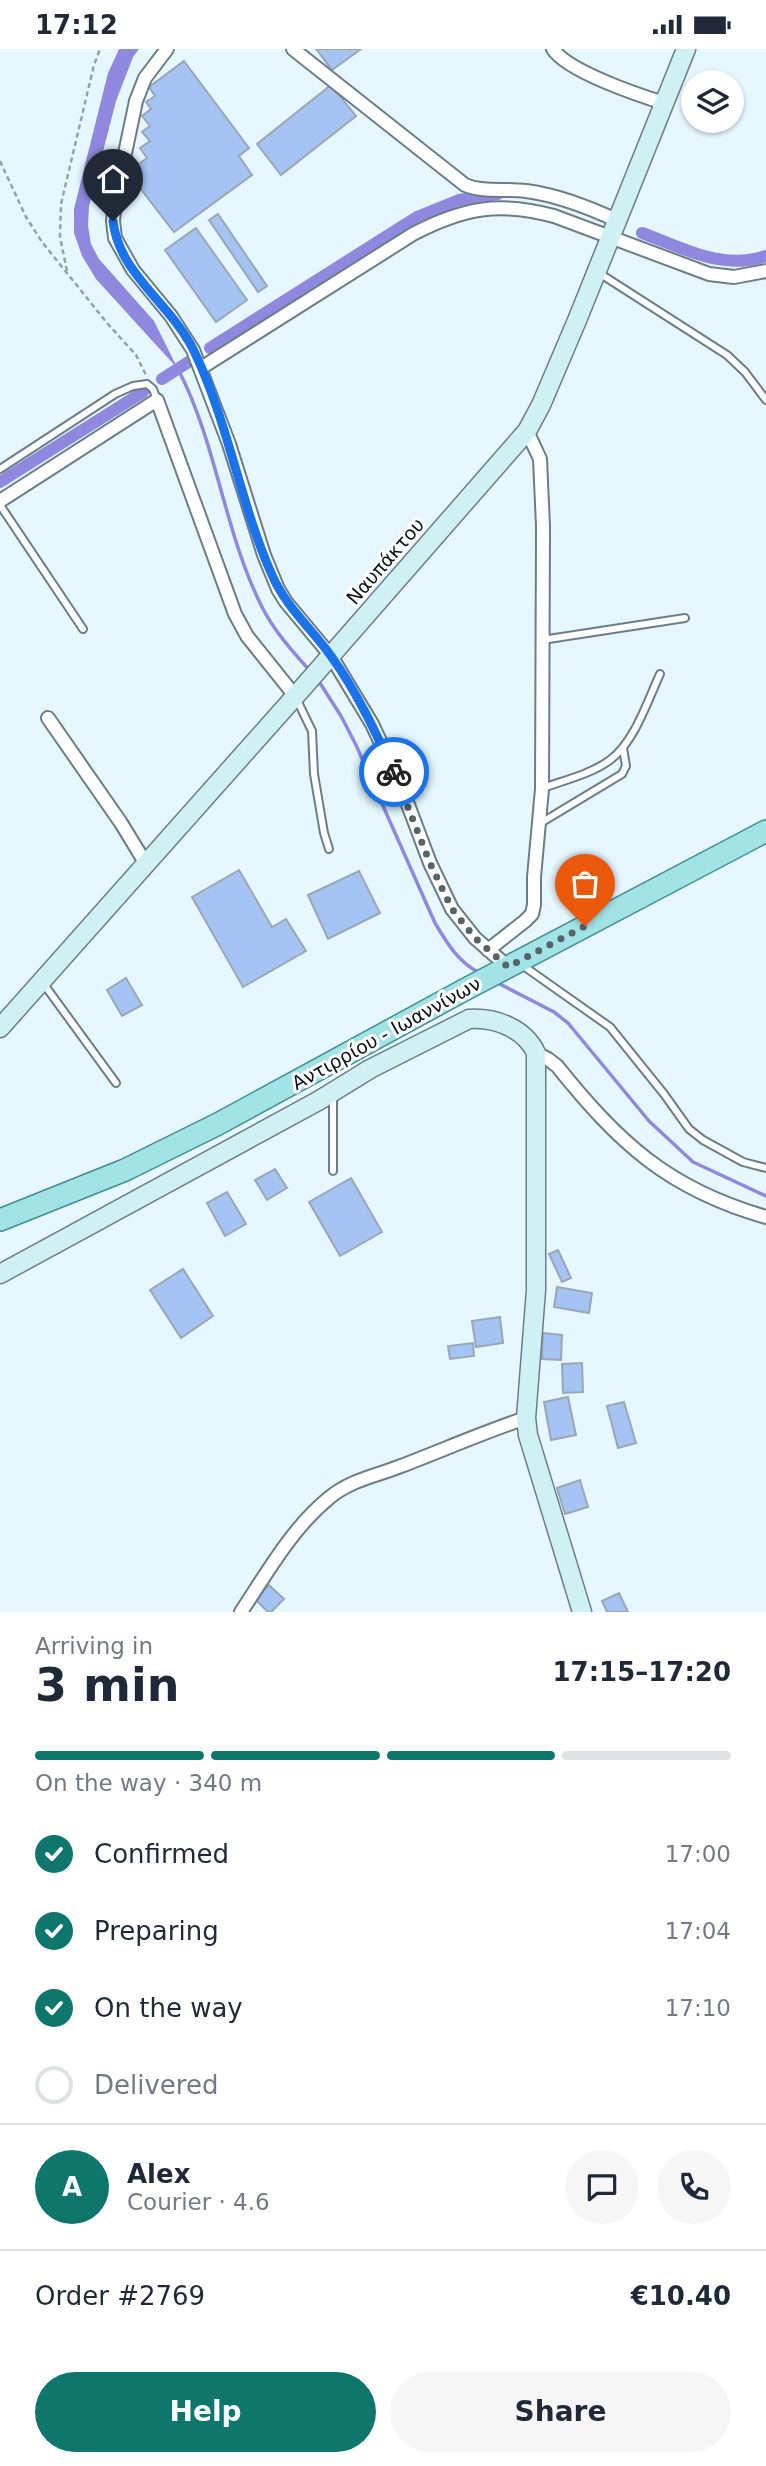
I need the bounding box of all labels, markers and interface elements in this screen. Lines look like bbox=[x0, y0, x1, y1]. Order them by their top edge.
text: 17:12 bbox=[35, 10, 118, 40]
map controls bbox=[681, 70, 744, 133]
button: layers bbox=[681, 70, 744, 133]
pin bbox=[83, 149, 143, 221]
icon: home bbox=[94, 160, 132, 198]
street label: Ναυπάκτου bbox=[342, 513, 428, 609]
courier bbox=[359, 737, 429, 807]
icon: bike bbox=[375, 753, 413, 791]
pin bbox=[555, 854, 615, 926]
icon: bag bbox=[566, 865, 604, 903]
street label: Αντιρρίου - Ιωαννίνων bbox=[288, 972, 484, 1094]
text: Arriving in bbox=[35, 1633, 153, 1659]
text: 17:15–17:20 bbox=[552, 1657, 731, 1687]
text: 3 min bbox=[35, 1658, 179, 1712]
text: On the way · 340 m bbox=[35, 1770, 262, 1796]
icon: check bbox=[35, 1835, 73, 1873]
text: Confirmed bbox=[94, 1839, 229, 1869]
text: 17:00 bbox=[665, 1841, 731, 1867]
icon: check bbox=[35, 1912, 73, 1950]
text: Preparing bbox=[94, 1916, 219, 1946]
text: 17:04 bbox=[665, 1918, 731, 1944]
icon: check bbox=[35, 1989, 73, 2027]
text: On the way bbox=[94, 1993, 243, 2023]
text: 17:10 bbox=[665, 1995, 731, 2021]
text: Delivered bbox=[94, 2070, 218, 2100]
button: chat bbox=[565, 2150, 639, 2224]
button: phone bbox=[657, 2150, 731, 2224]
text: Alex bbox=[127, 2159, 190, 2189]
text: A bbox=[62, 2172, 82, 2202]
text: Courier · 4.6 bbox=[127, 2189, 270, 2215]
text: Order #2769 bbox=[35, 2281, 205, 2311]
text: €10.40 bbox=[631, 2281, 731, 2311]
button: Help bbox=[35, 2372, 376, 2452]
button: Share bbox=[390, 2372, 731, 2452]

